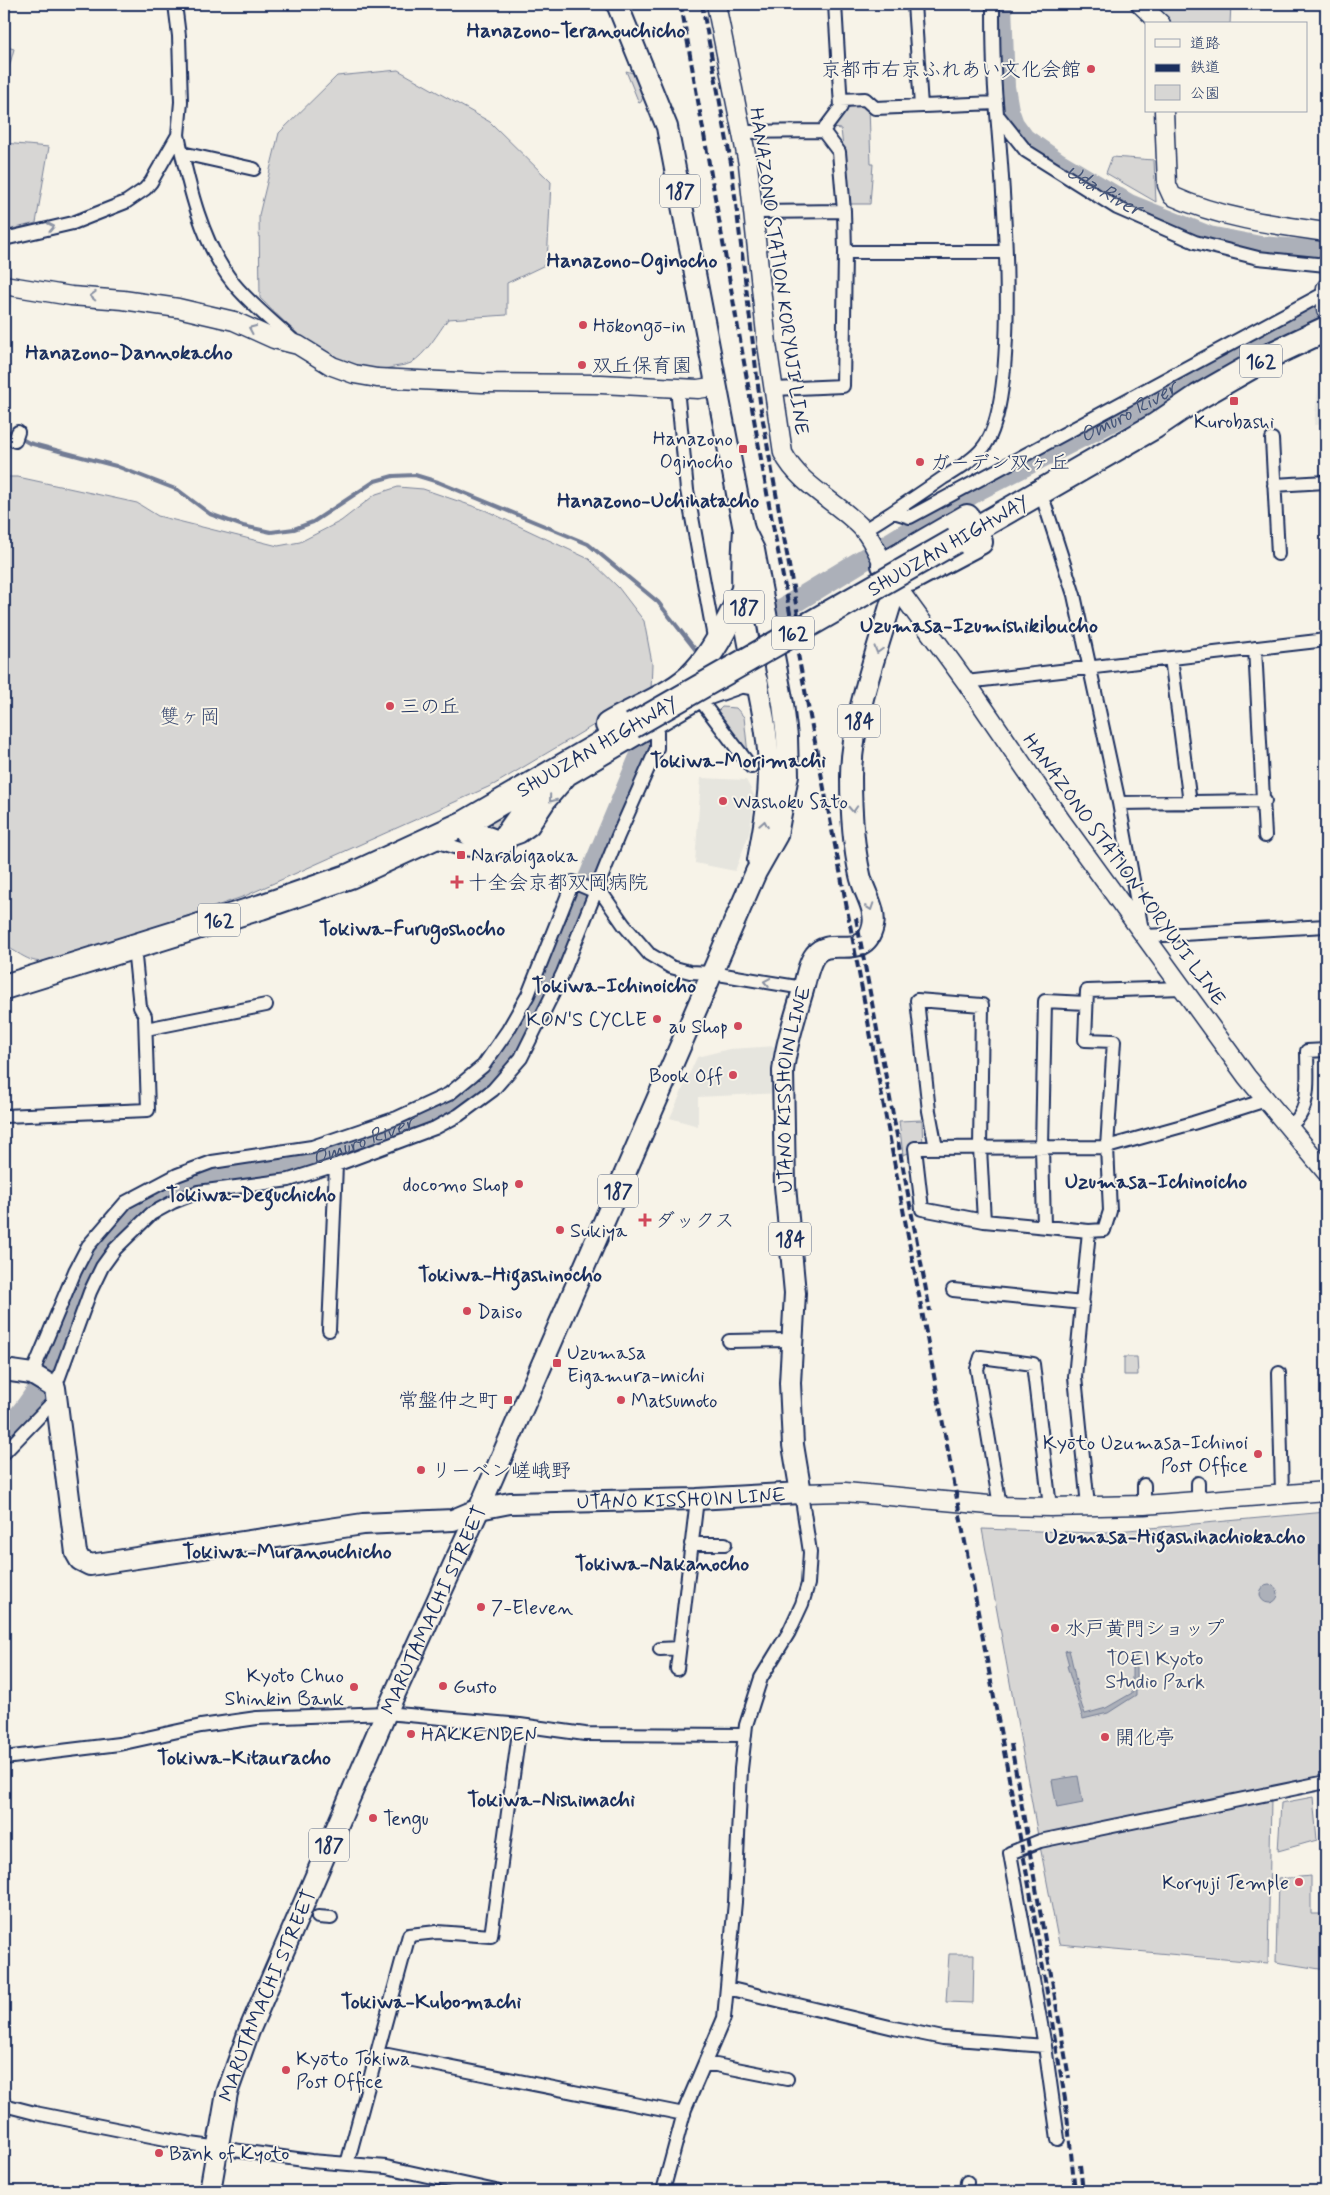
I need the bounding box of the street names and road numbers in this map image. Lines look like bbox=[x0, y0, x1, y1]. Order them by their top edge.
street label: HANAZONO STATION KORYUJI LINE bbox=[742, 106, 815, 437]
road number: 187 bbox=[660, 175, 700, 208]
road number: 162 bbox=[1240, 344, 1282, 378]
street label: SHUUZAN HIGHWAY bbox=[863, 489, 1034, 604]
road number: 187 bbox=[724, 590, 764, 624]
road number: 162 bbox=[772, 616, 814, 650]
street label: SHUUZAN HIGHWAY bbox=[512, 690, 683, 805]
road number: 184 bbox=[838, 704, 880, 738]
street label: HANAZONO STATION KORYUJI LINE bbox=[1016, 728, 1232, 1011]
road number: 162 bbox=[198, 904, 240, 936]
street label: UTANO KISSHOIN LINE bbox=[771, 983, 818, 1194]
road number: 187 bbox=[598, 1174, 638, 1208]
road number: 184 bbox=[769, 1222, 811, 1256]
street label: UTANO KISSHOIN LINE bbox=[576, 1482, 787, 1517]
street label: MARUTAMACHI STREET bbox=[375, 1502, 494, 1719]
road number: 187 bbox=[309, 1828, 349, 1862]
street label: MARUTAMACHI STREET bbox=[213, 1886, 323, 2105]

